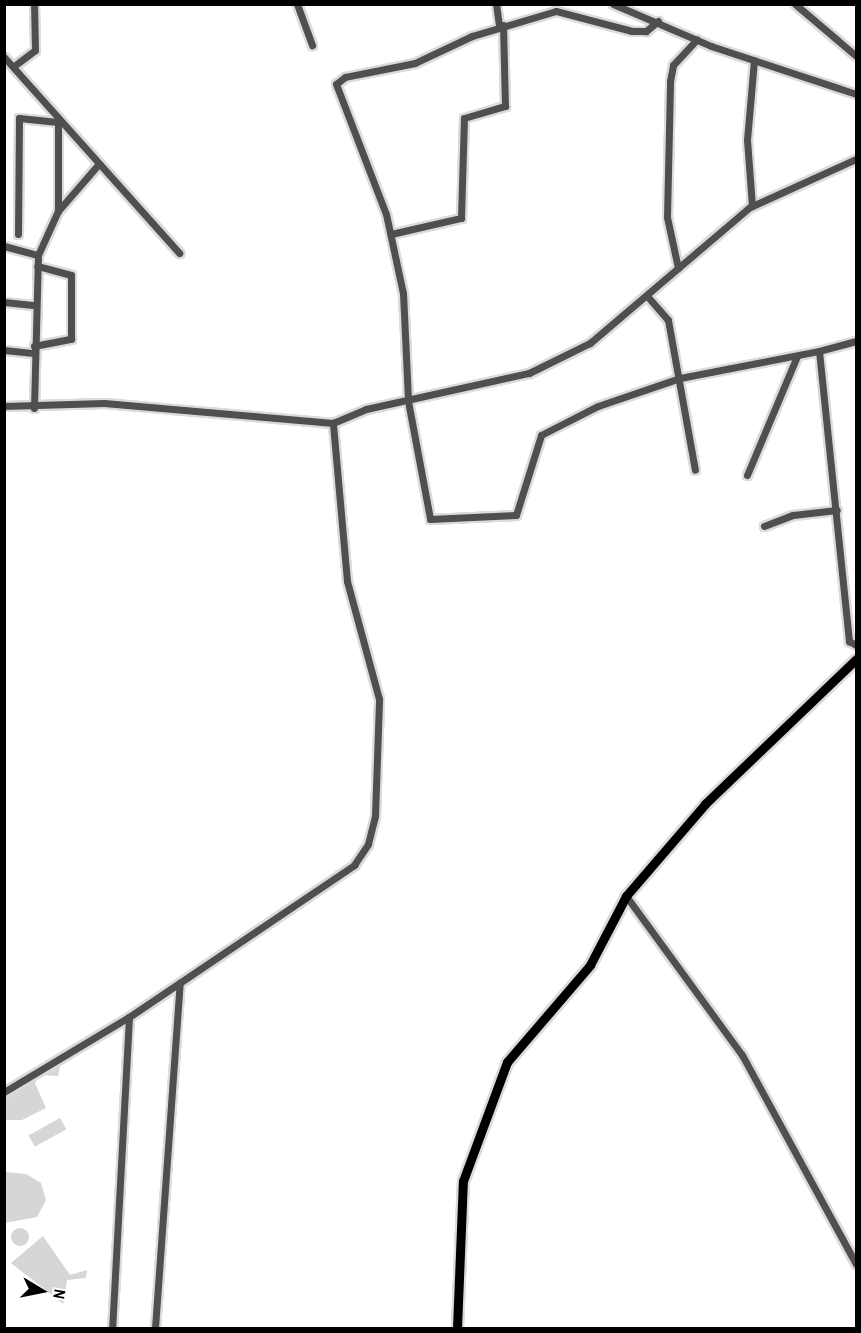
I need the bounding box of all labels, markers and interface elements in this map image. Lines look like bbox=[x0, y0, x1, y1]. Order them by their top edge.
north arrow bbox=[12, 1261, 72, 1321]
text: N bbox=[48, 1288, 71, 1301]

